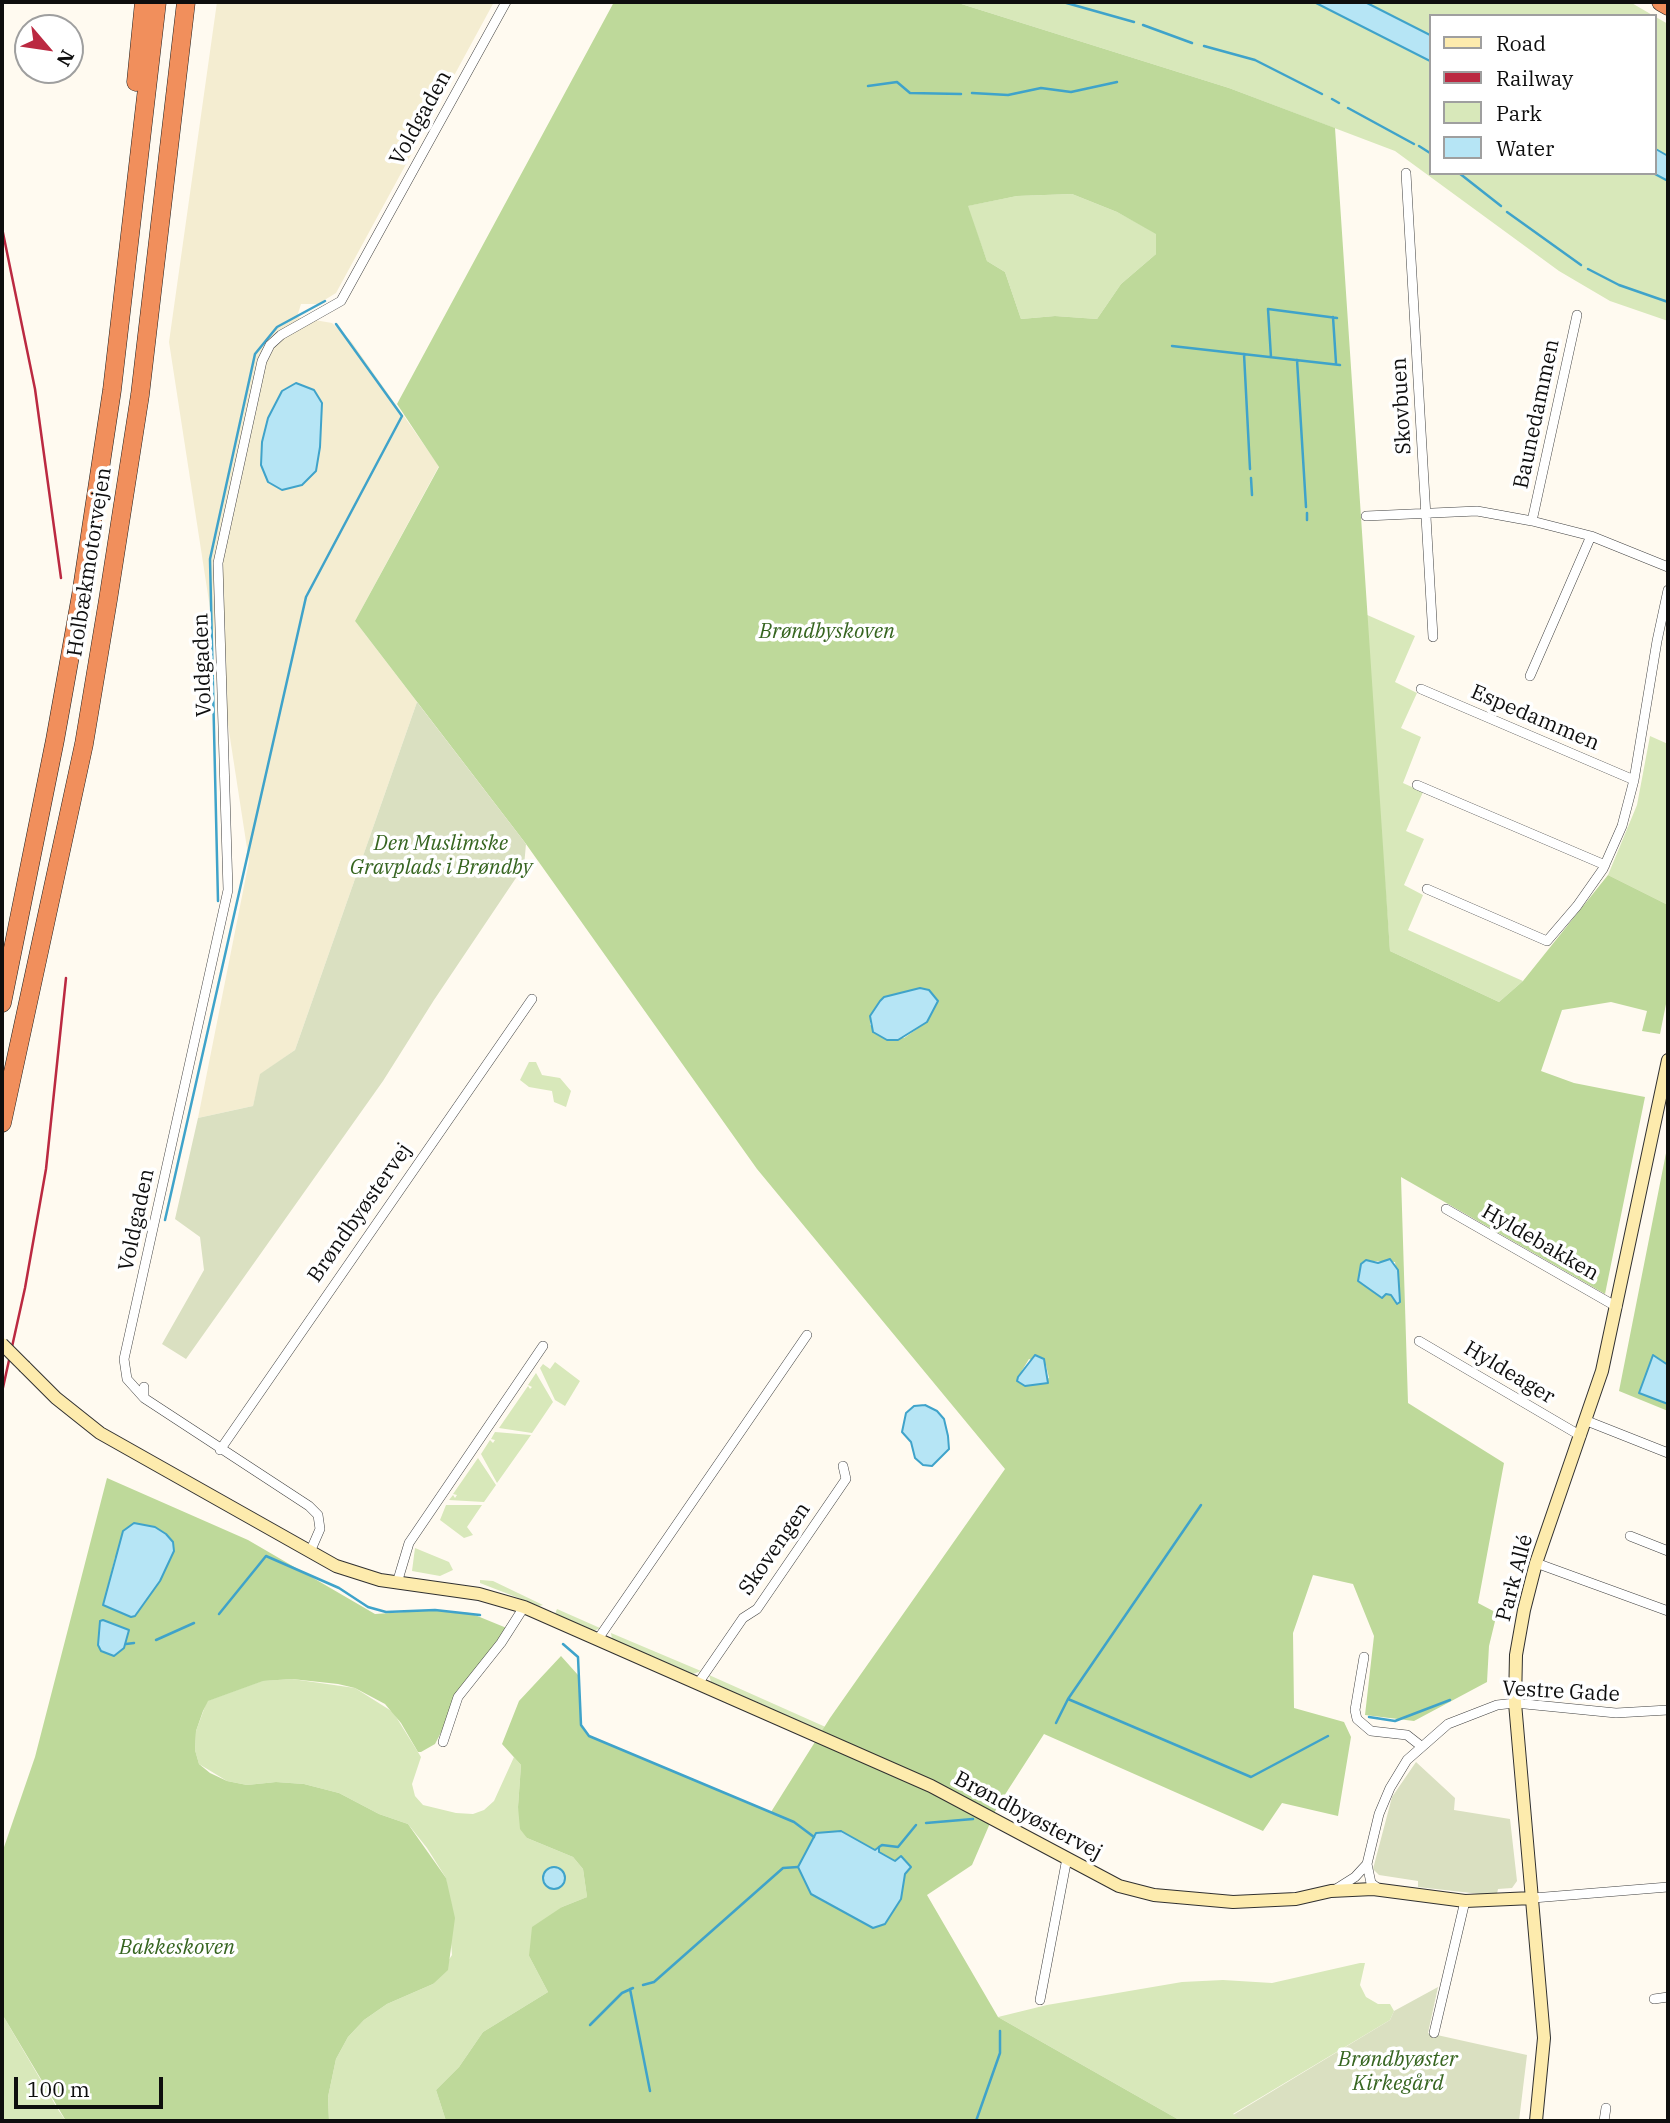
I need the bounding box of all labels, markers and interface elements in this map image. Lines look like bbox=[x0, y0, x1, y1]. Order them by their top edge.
north arrow bbox=[14, 14, 84, 84]
legend bbox=[1428, 14, 1656, 175]
text: Road bbox=[1496, 29, 1546, 57]
text: N bbox=[51, 46, 80, 71]
text: Railway bbox=[1496, 64, 1573, 92]
street label: Voldgaden bbox=[385, 66, 457, 170]
text: Park bbox=[1496, 99, 1542, 127]
text: Water bbox=[1496, 134, 1554, 162]
street label: Baunedammen bbox=[1509, 337, 1565, 491]
street label: Skovbuen bbox=[1387, 357, 1417, 455]
street label: Holbækmotorvejen bbox=[63, 466, 117, 658]
street label: Voldgaden bbox=[189, 613, 217, 717]
park label: Brøndbyskoven bbox=[759, 619, 895, 645]
street label: Espedammen bbox=[1467, 680, 1603, 756]
park label: Den Muslimske Gravplads i Brøndby bbox=[350, 831, 532, 881]
street label: Brøndbyøstervej bbox=[303, 1139, 417, 1287]
street label: Voldgaden bbox=[114, 1167, 160, 1273]
street label: Hyldebakken bbox=[1477, 1199, 1603, 1287]
street label: Hyldeager bbox=[1459, 1336, 1559, 1410]
street label: Skovengen bbox=[734, 1498, 816, 1600]
street label: Park Allé bbox=[1491, 1532, 1539, 1624]
street label: Vestre Gade bbox=[1502, 1676, 1620, 1708]
street label: Brøndbyøstervej bbox=[950, 1766, 1106, 1866]
park label: Bakkeskoven bbox=[119, 1935, 235, 1961]
park label: Brøndbyøster Kirkegård bbox=[1338, 2047, 1458, 2097]
scale bar bbox=[18, 2064, 166, 2108]
text: 100 m bbox=[27, 2075, 90, 2103]

